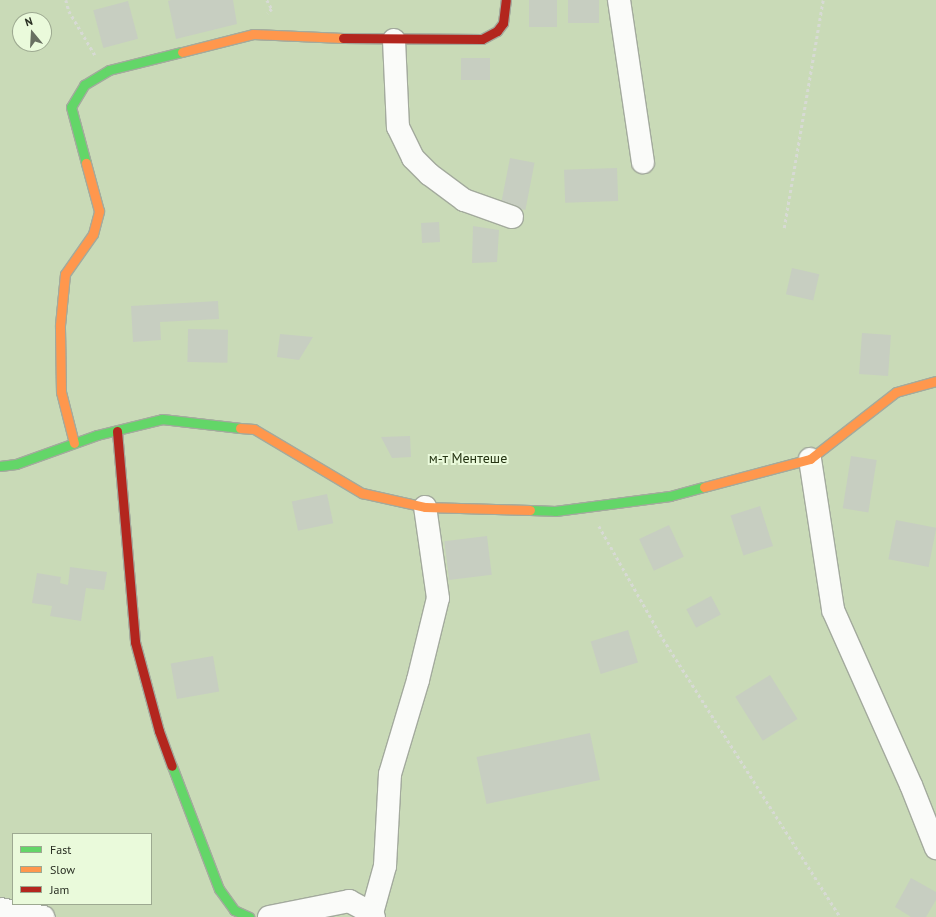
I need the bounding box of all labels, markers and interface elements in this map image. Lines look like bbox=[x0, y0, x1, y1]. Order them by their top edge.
north arrow bbox=[12, 12, 52, 52]
text: N bbox=[23, 14, 34, 29]
park label: м-т Ментeше bbox=[429, 450, 507, 466]
legend bbox=[12, 833, 152, 905]
text: Fast bbox=[50, 842, 71, 857]
text: Slow bbox=[50, 862, 75, 877]
text: Jam bbox=[50, 882, 69, 897]

